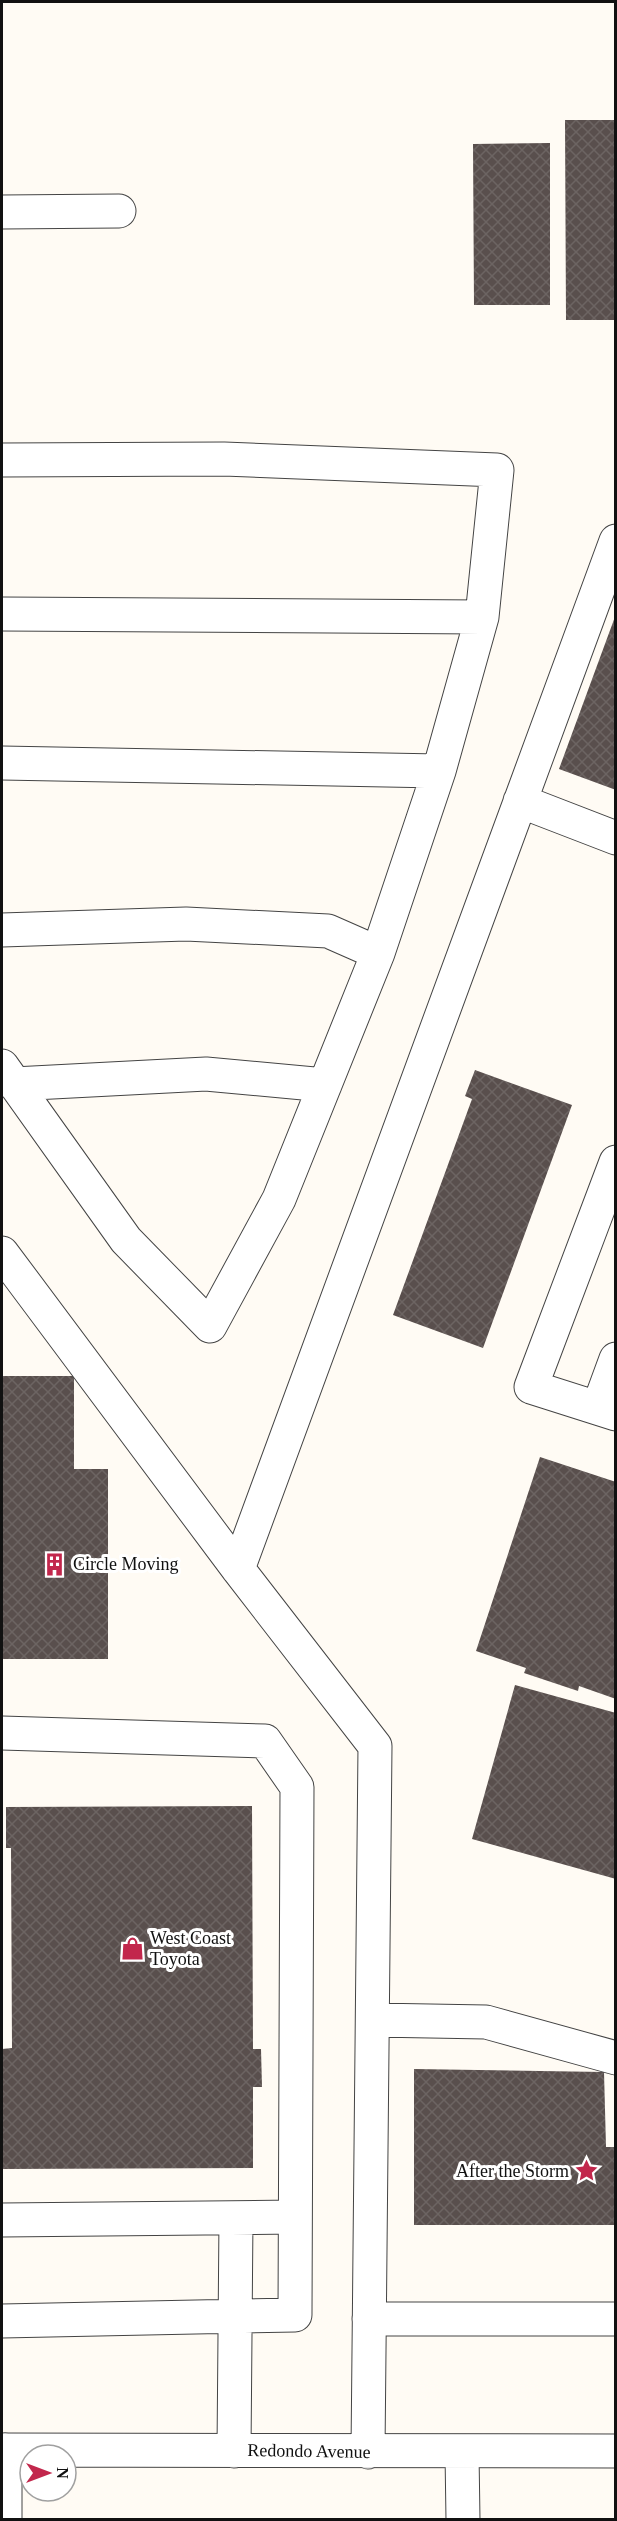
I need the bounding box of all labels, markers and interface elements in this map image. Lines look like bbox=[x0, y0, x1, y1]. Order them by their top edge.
building icon: Circle Moving bbox=[42, 1551, 68, 1577]
place label: Circle Moving bbox=[73, 1554, 179, 1574]
place label: West Coast Toyota bbox=[150, 1928, 231, 1969]
shop icon: West Coast Toyota bbox=[119, 1935, 145, 1961]
place icon: After the Storm bbox=[574, 2158, 600, 2184]
place label: After the Storm bbox=[456, 2161, 569, 2181]
street label: Redondo Avenue bbox=[247, 2440, 371, 2462]
north arrow bbox=[18, 2443, 78, 2503]
text: N bbox=[54, 2467, 71, 2479]

